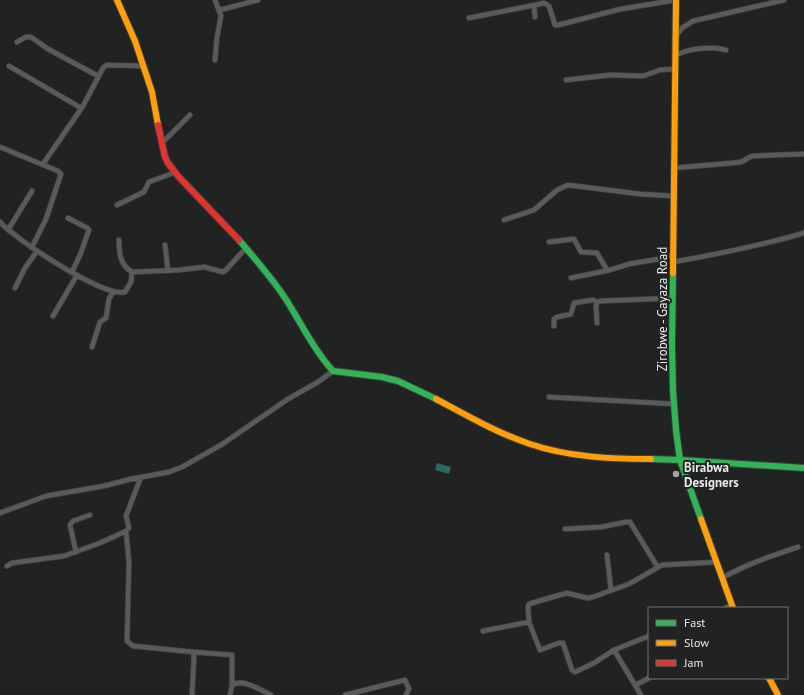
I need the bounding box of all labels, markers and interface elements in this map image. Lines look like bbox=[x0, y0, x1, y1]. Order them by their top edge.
street label: Zirobwe - Gayaza Road bbox=[654, 247, 671, 371]
place label: Birabwa Designers bbox=[684, 459, 739, 491]
marker: Birabwa Designers bbox=[671, 469, 681, 479]
legend bbox=[648, 607, 788, 679]
text: Fast bbox=[684, 615, 705, 630]
text: Slow bbox=[684, 635, 709, 650]
text: Jam bbox=[683, 655, 703, 670]

